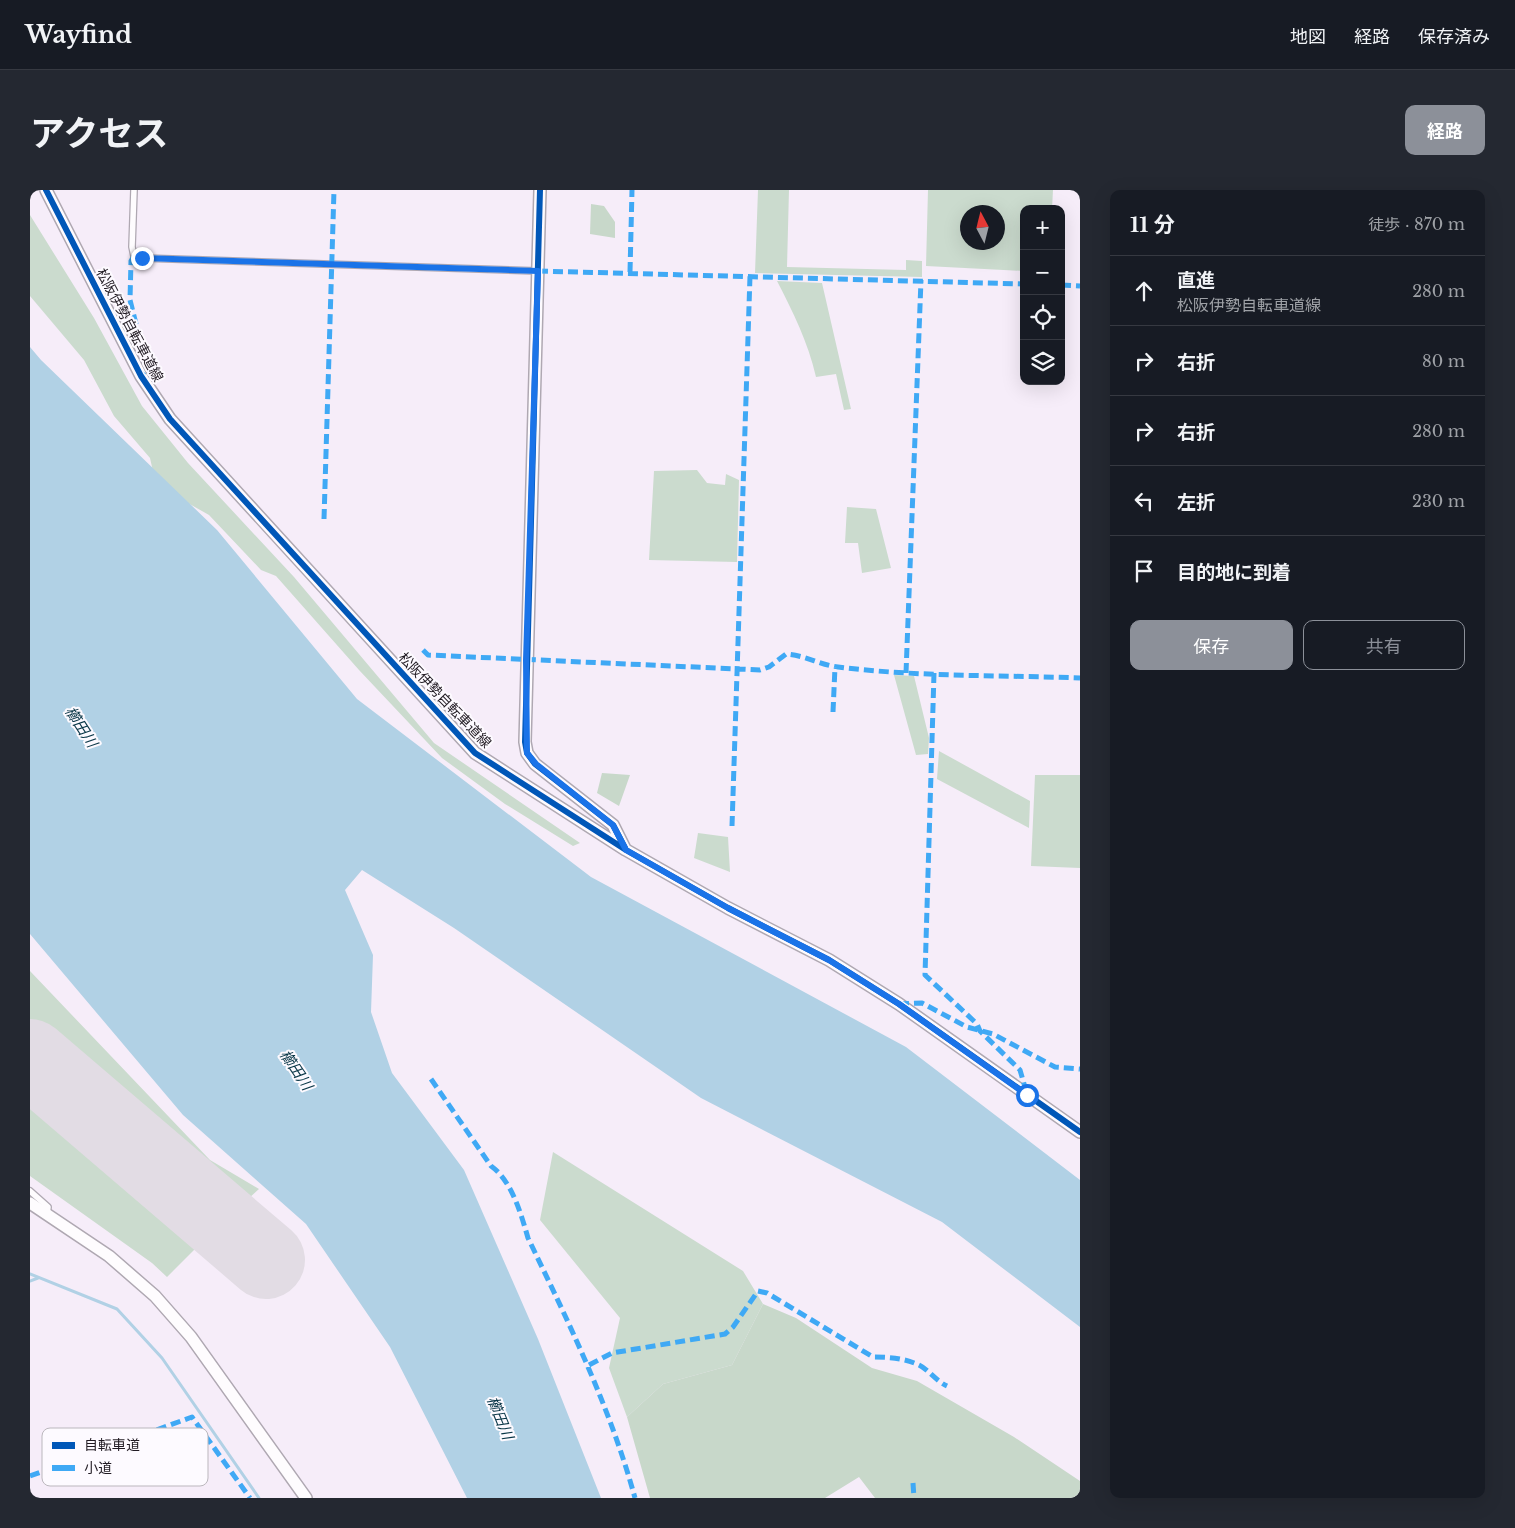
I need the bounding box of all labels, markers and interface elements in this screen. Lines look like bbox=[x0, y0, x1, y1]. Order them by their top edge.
text: Wayfind bbox=[25, 20, 132, 49]
text: 地図 bbox=[1290, 26, 1326, 48]
text: 経路 bbox=[1354, 26, 1390, 48]
text: 保存済み bbox=[1418, 26, 1490, 48]
button: 経路 bbox=[1405, 105, 1485, 155]
text: アクセス bbox=[30, 112, 168, 155]
north arrow bbox=[960, 205, 1005, 250]
map controls bbox=[1020, 205, 1065, 385]
button: + bbox=[1020, 205, 1065, 250]
text: 11 分 bbox=[1130, 212, 1175, 238]
text: 徒歩 · 870 m bbox=[1368, 214, 1465, 234]
route end bbox=[131, 247, 154, 270]
button: − bbox=[1020, 250, 1065, 295]
street label: 松阪伊勢自転車道線 bbox=[92, 265, 168, 385]
text: 直進 bbox=[1177, 269, 1215, 292]
icon: ahead bbox=[1130, 277, 1158, 305]
text: 280 m bbox=[1412, 281, 1465, 301]
button: locate bbox=[1020, 295, 1065, 340]
text: 松阪伊勢自転車道線 bbox=[1177, 295, 1321, 315]
button: layers bbox=[1020, 340, 1065, 385]
icon: right bbox=[1130, 347, 1158, 375]
text: 右折 bbox=[1177, 351, 1215, 374]
text: 80 m bbox=[1422, 351, 1465, 371]
icon: right bbox=[1130, 417, 1158, 445]
text: 右折 bbox=[1177, 421, 1215, 444]
text: 280 m bbox=[1412, 421, 1465, 441]
icon: left bbox=[1130, 487, 1158, 515]
text: 左折 bbox=[1177, 491, 1215, 514]
text: 230 m bbox=[1412, 491, 1465, 511]
icon: arrive bbox=[1130, 557, 1158, 585]
text: 目的地に到着 bbox=[1177, 561, 1291, 584]
button: 保存 bbox=[1130, 620, 1293, 670]
button: 共有 bbox=[1303, 620, 1465, 670]
street label: 松阪伊勢自転車道線 bbox=[395, 648, 495, 752]
water label: 櫛田川 bbox=[61, 703, 103, 752]
water label: 櫛田川 bbox=[276, 1046, 318, 1095]
route start bbox=[1016, 1084, 1039, 1107]
water label: 櫛田川 bbox=[483, 1393, 518, 1444]
legend bbox=[42, 1428, 208, 1486]
text: 自転車道 bbox=[84, 1436, 140, 1454]
text: 小道 bbox=[84, 1459, 112, 1477]

